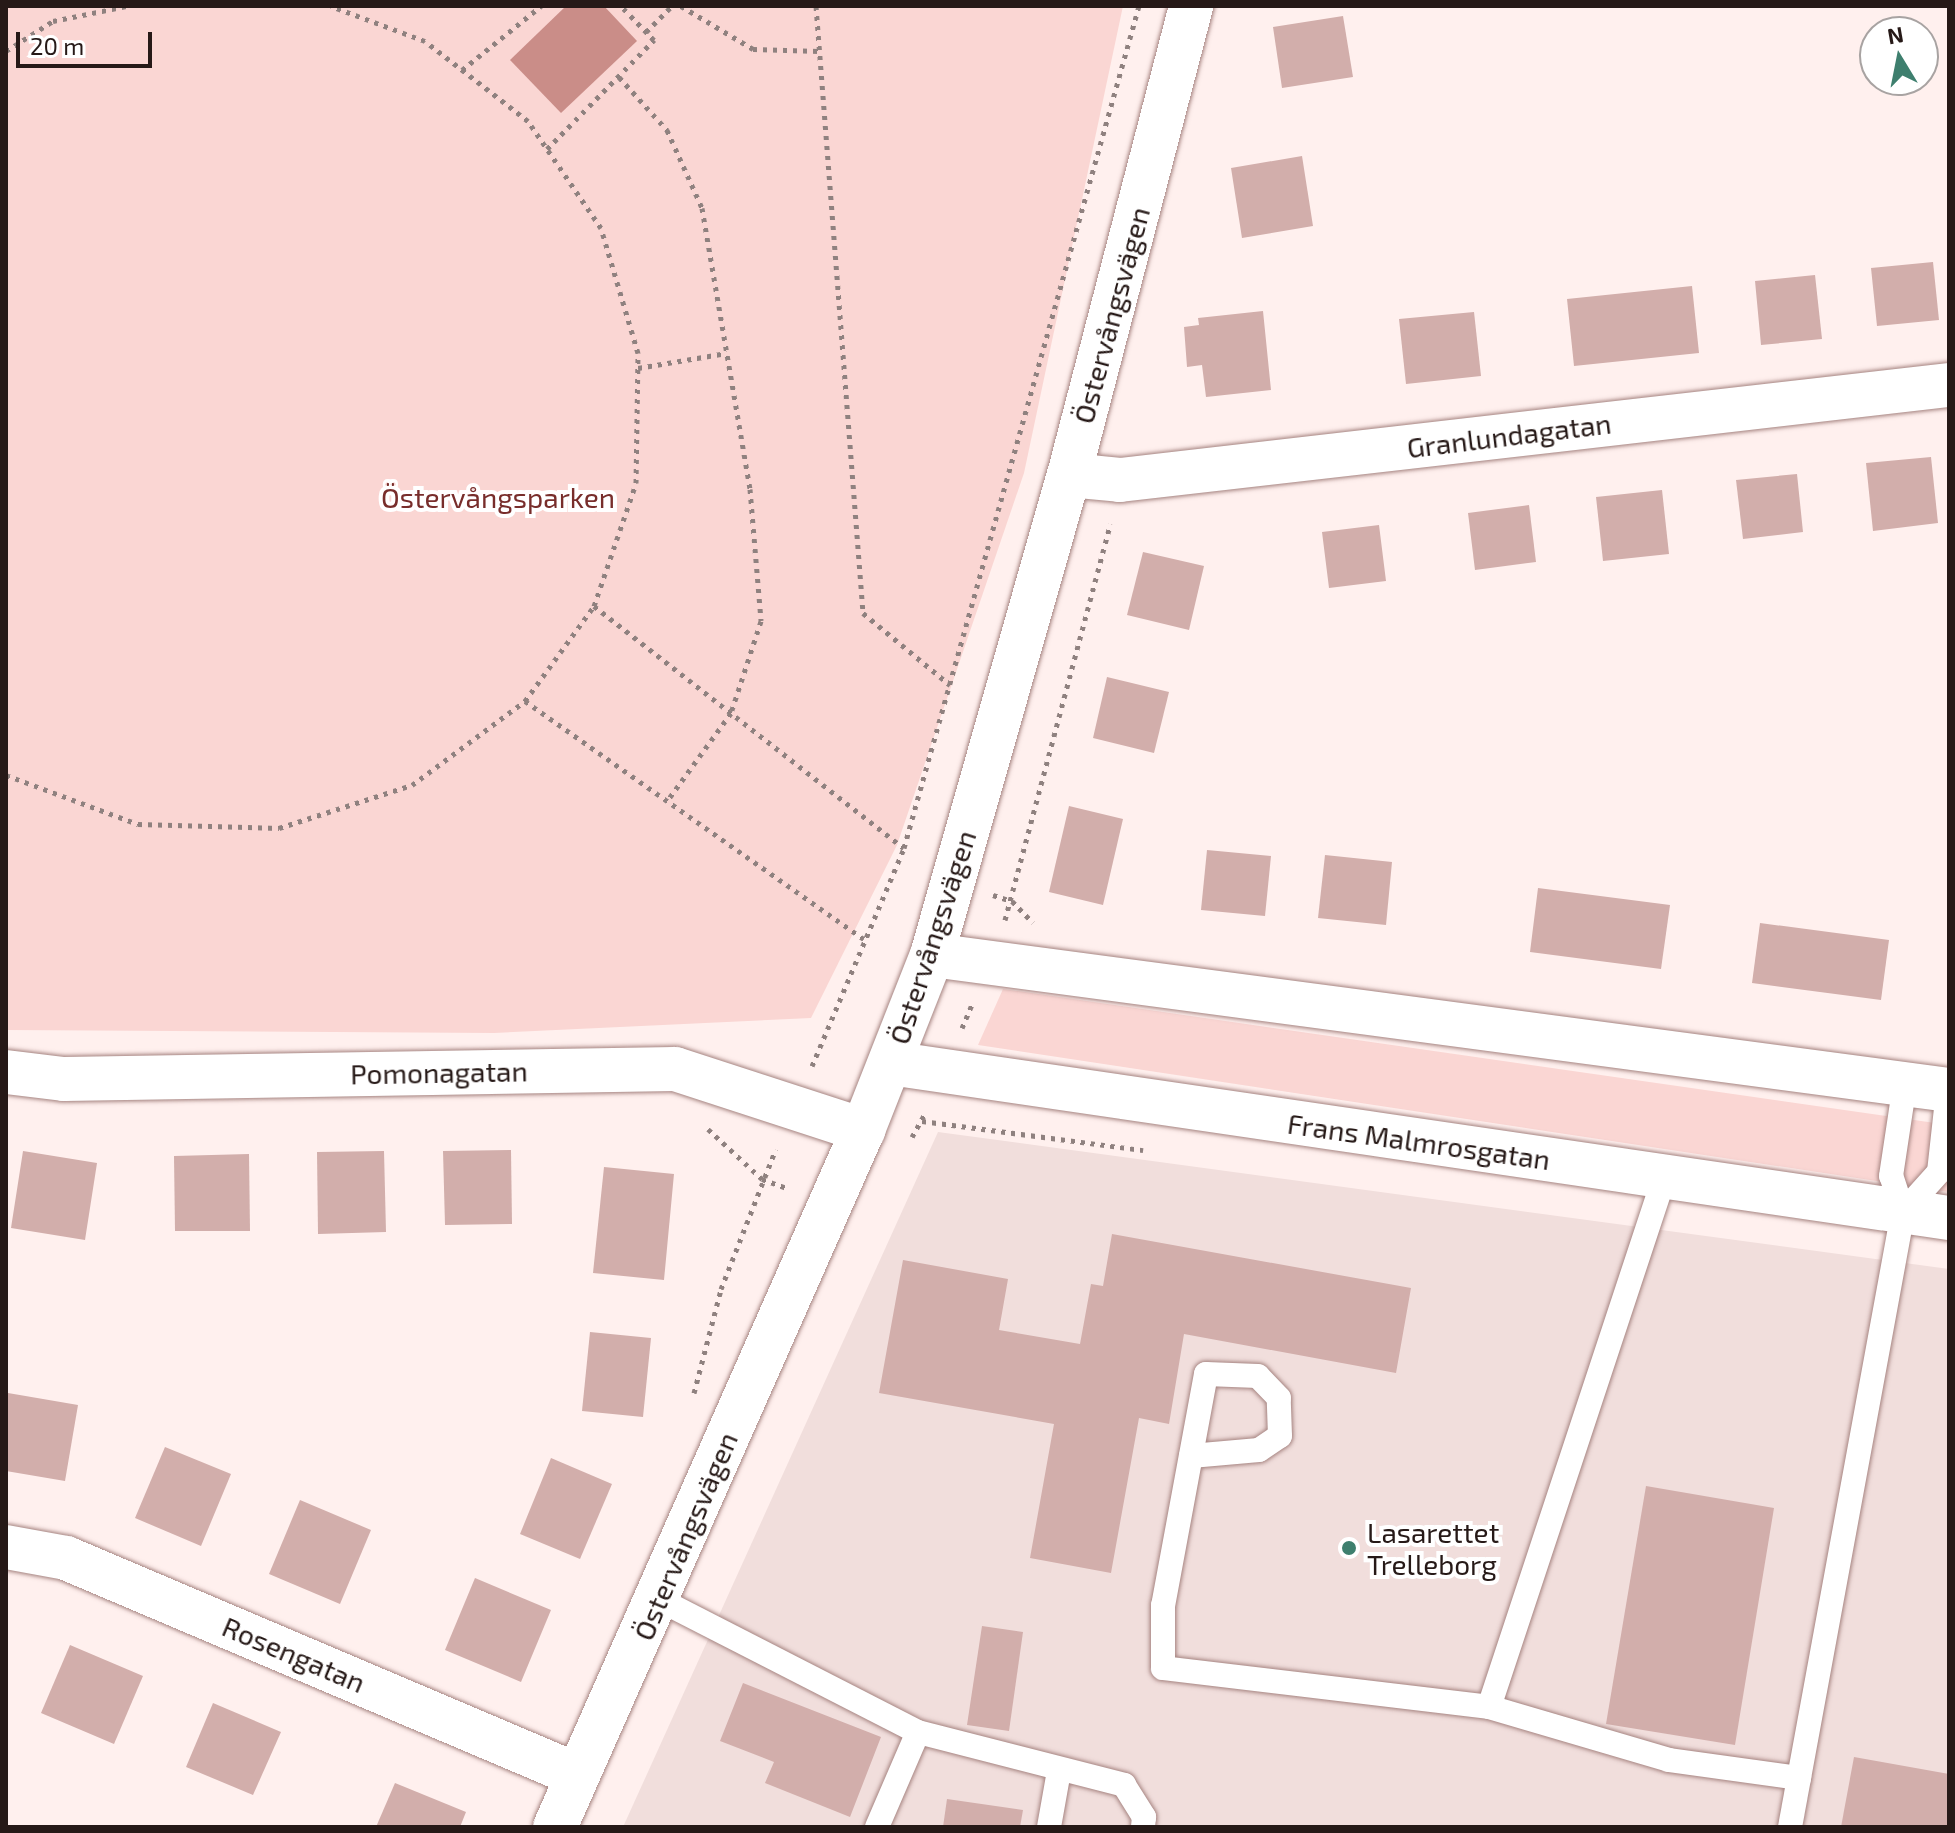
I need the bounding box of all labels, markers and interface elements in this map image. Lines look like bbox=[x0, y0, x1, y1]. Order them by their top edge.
scale bar bbox=[20, 16, 156, 66]
north arrow bbox=[1859, 16, 1939, 96]
text: N bbox=[1885, 20, 1905, 49]
text: 20 m bbox=[30, 31, 84, 60]
street label: Östervångsvägen bbox=[1066, 203, 1156, 427]
street label: Granlundagatan bbox=[1405, 406, 1613, 464]
park label: Östervångsparken bbox=[381, 480, 615, 514]
street label: Östervångsvägen bbox=[882, 826, 982, 1048]
street label: Pomonagatan bbox=[350, 1054, 528, 1090]
street label: Frans Malmrosgatan bbox=[1286, 1106, 1552, 1176]
street label: Östervångsvägen bbox=[626, 1427, 744, 1645]
place label: Lasarettet Trelleborg bbox=[1367, 1515, 1499, 1581]
marker: Lasarettet Trelleborg bbox=[1338, 1537, 1360, 1559]
street label: Rosengatan bbox=[218, 1609, 370, 1699]

